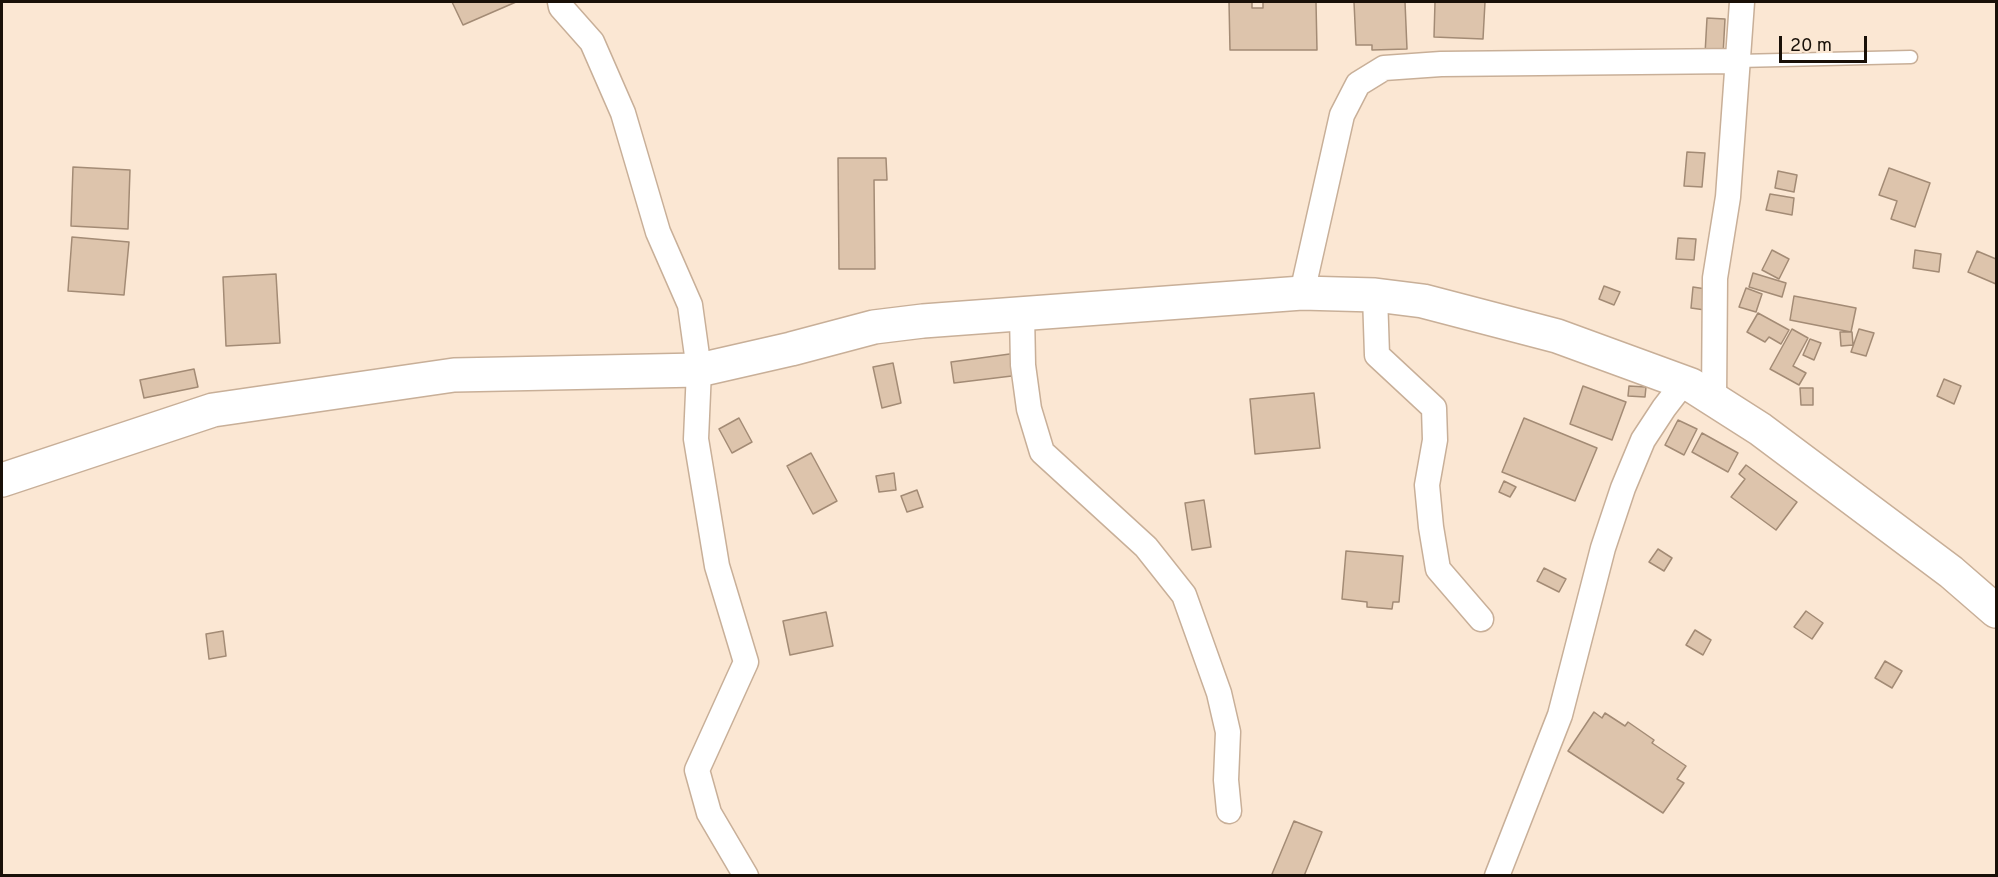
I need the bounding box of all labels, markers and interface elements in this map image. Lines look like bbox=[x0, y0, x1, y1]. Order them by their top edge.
scale bar bbox=[1782, 24, 1870, 62]
text: 20 m bbox=[1790, 35, 1832, 58]

